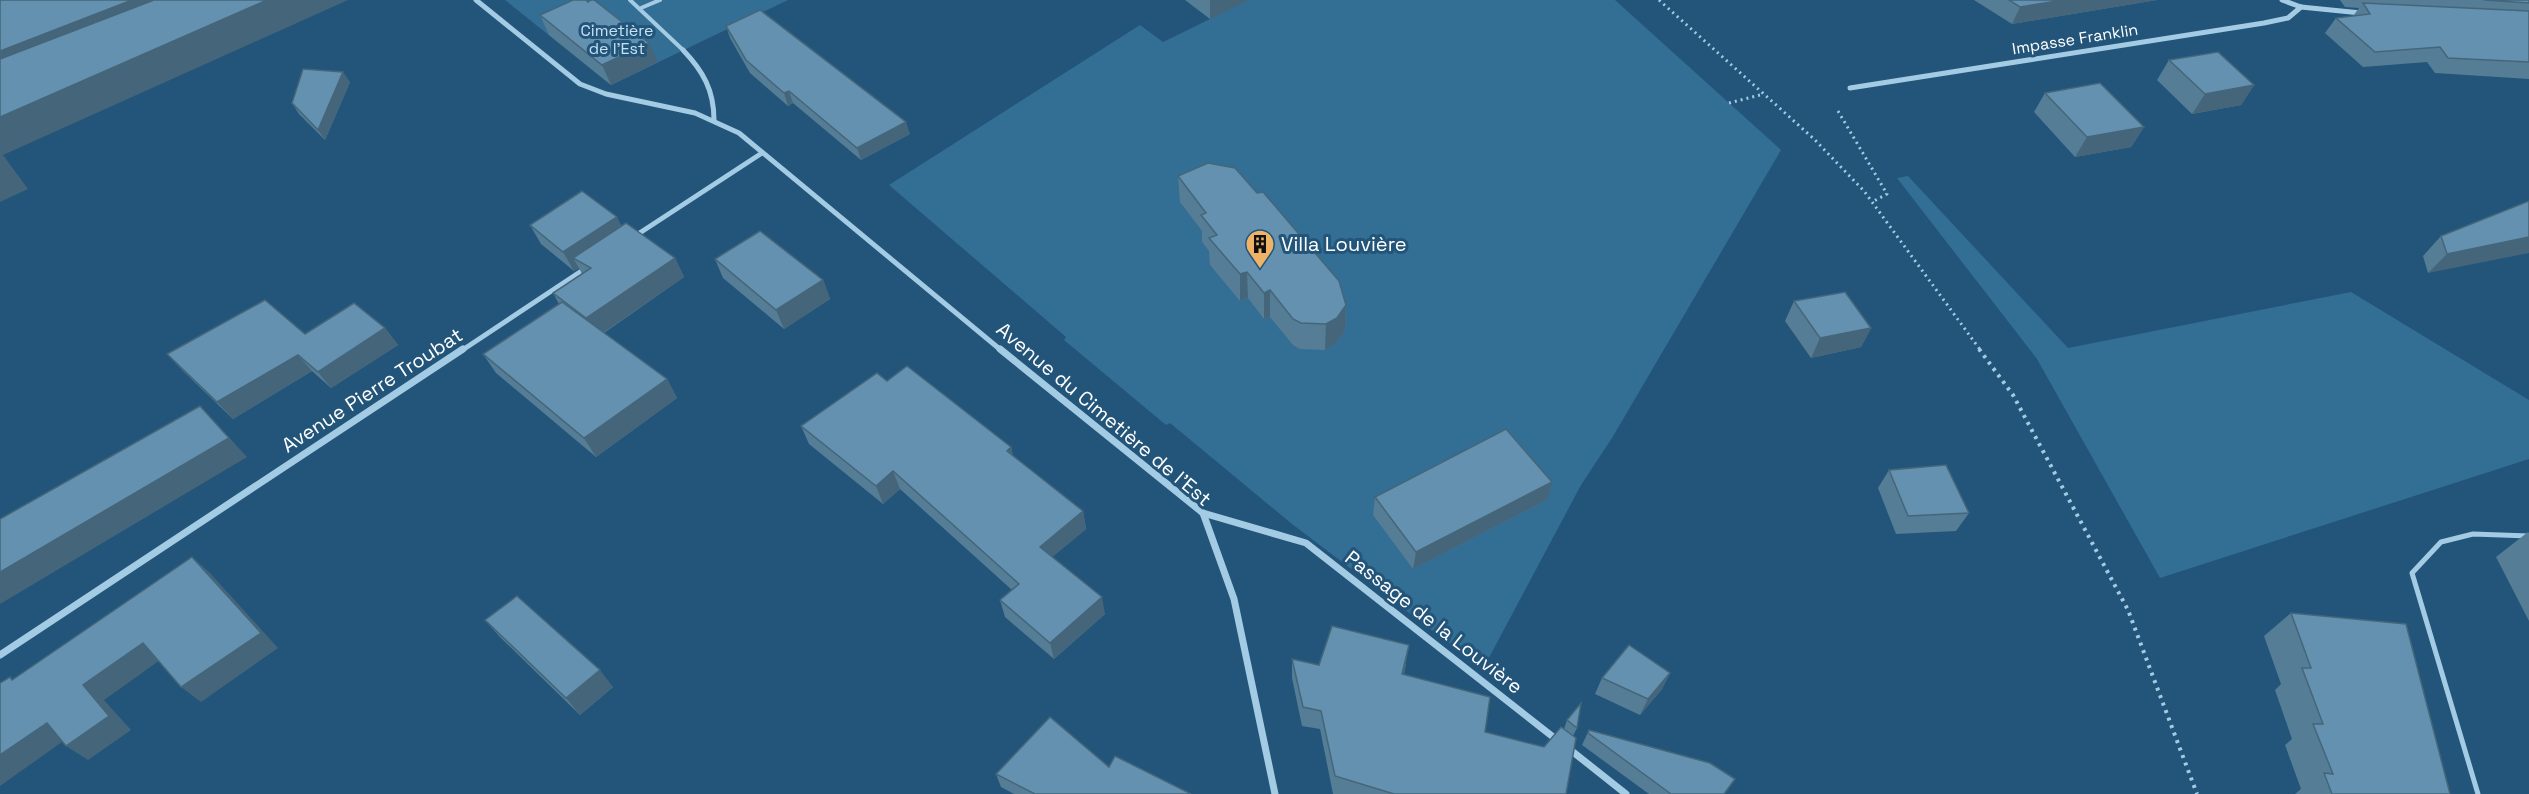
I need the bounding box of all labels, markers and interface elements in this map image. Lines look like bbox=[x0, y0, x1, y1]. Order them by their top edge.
street label: Impasse Franklin bbox=[2011, 19, 2139, 59]
park label: Cimetière de l’Est bbox=[580, 20, 654, 59]
building icon: Villa Louvière bbox=[1244, 228, 1276, 270]
place label: Villa Louvière bbox=[1281, 231, 1407, 257]
street label: Avenue du Cimetière de l'Est bbox=[991, 316, 1217, 512]
street label: Avenue Pierre Troubat bbox=[277, 322, 467, 458]
street label: Passage de la Louvière bbox=[1340, 544, 1528, 700]

